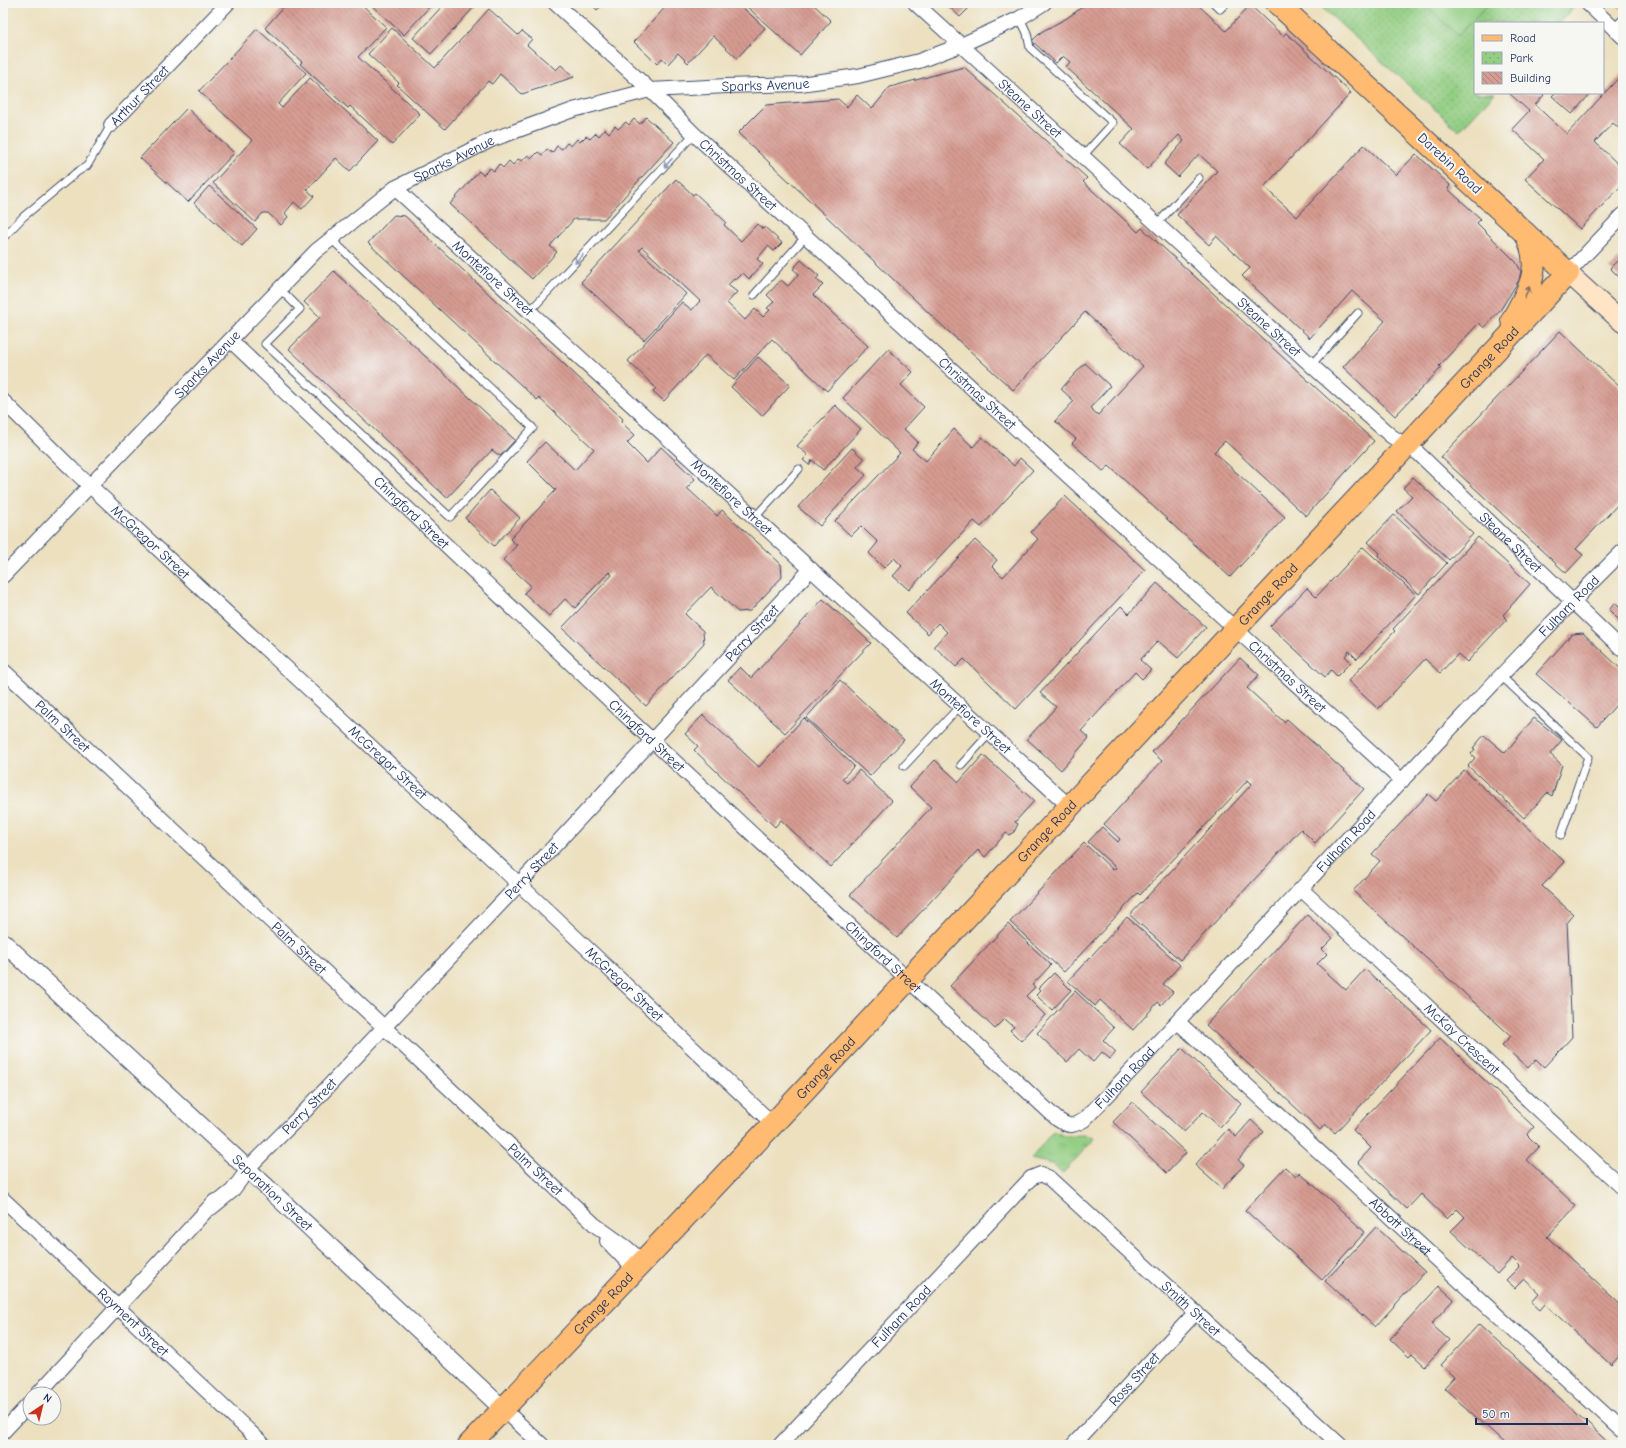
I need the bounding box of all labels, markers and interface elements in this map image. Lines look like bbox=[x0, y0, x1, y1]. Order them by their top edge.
legend bbox=[1474, 22, 1604, 94]
text: Road bbox=[1510, 31, 1536, 45]
text: Park bbox=[1510, 51, 1533, 65]
street label: Arthur Street bbox=[107, 61, 173, 130]
text: Building bbox=[1510, 71, 1551, 85]
street label: Sparks Avenue bbox=[721, 75, 811, 95]
street label: Steane Street bbox=[994, 75, 1066, 143]
street label: Darebin Road bbox=[1414, 129, 1485, 197]
street label: Sparks Avenue bbox=[411, 132, 497, 186]
street label: Christmas Street bbox=[696, 135, 781, 215]
one-way arrow bbox=[663, 158, 672, 168]
street label: Montefiore Street bbox=[449, 237, 538, 320]
one-way arrow bbox=[575, 253, 584, 264]
one-way arrow bbox=[1524, 286, 1531, 298]
street label: Steane Street bbox=[1234, 294, 1305, 361]
street label: Grange Road bbox=[1456, 323, 1523, 393]
street label: Sparks Avenue bbox=[171, 327, 244, 402]
street label: Christmas Street bbox=[935, 354, 1020, 434]
street label: Montefiore Street bbox=[687, 456, 776, 539]
street label: Chingford Street bbox=[370, 473, 453, 553]
street label: McGregor Street bbox=[107, 502, 194, 584]
street label: Steane Street bbox=[1476, 509, 1546, 577]
street label: Grange Road bbox=[1235, 560, 1302, 630]
street label: Fulham Road bbox=[1535, 572, 1603, 640]
street label: Perry Street bbox=[722, 600, 783, 665]
street label: Christmas Street bbox=[1245, 637, 1330, 717]
street label: Montefiore Street bbox=[926, 675, 1015, 758]
street label: Chingford Street bbox=[605, 696, 689, 776]
street label: Palm Street bbox=[32, 697, 94, 757]
street label: McGregor Street bbox=[345, 722, 431, 804]
street label: Grange Road bbox=[1014, 796, 1080, 866]
street label: Fulham Road bbox=[1313, 806, 1379, 876]
street label: Perry Street bbox=[501, 838, 563, 903]
street label: Chingford Street bbox=[841, 917, 925, 997]
street label: Palm Street bbox=[268, 918, 331, 978]
street label: McGregor Street bbox=[582, 943, 667, 1026]
street label: McKay Crescent bbox=[1421, 1000, 1504, 1079]
street label: Grange Road bbox=[792, 1033, 859, 1103]
street label: Fulham Road bbox=[1091, 1043, 1159, 1113]
street label: Perry Street bbox=[279, 1074, 341, 1138]
street label: Palm Street bbox=[504, 1140, 567, 1200]
street label: Separation Street bbox=[229, 1151, 317, 1235]
street label: Abbott Street bbox=[1365, 1194, 1435, 1260]
street label: Grange Road bbox=[570, 1269, 637, 1339]
street label: Smith Street bbox=[1158, 1278, 1224, 1341]
street label: Fulham Road bbox=[868, 1282, 935, 1351]
street label: Rayment Street bbox=[94, 1284, 173, 1360]
street label: Ross Street bbox=[1106, 1348, 1164, 1410]
north arrow bbox=[22, 1386, 62, 1426]
text: N bbox=[41, 1391, 54, 1406]
scale bar bbox=[1476, 1400, 1587, 1426]
text: 50 m bbox=[1482, 1407, 1510, 1421]

